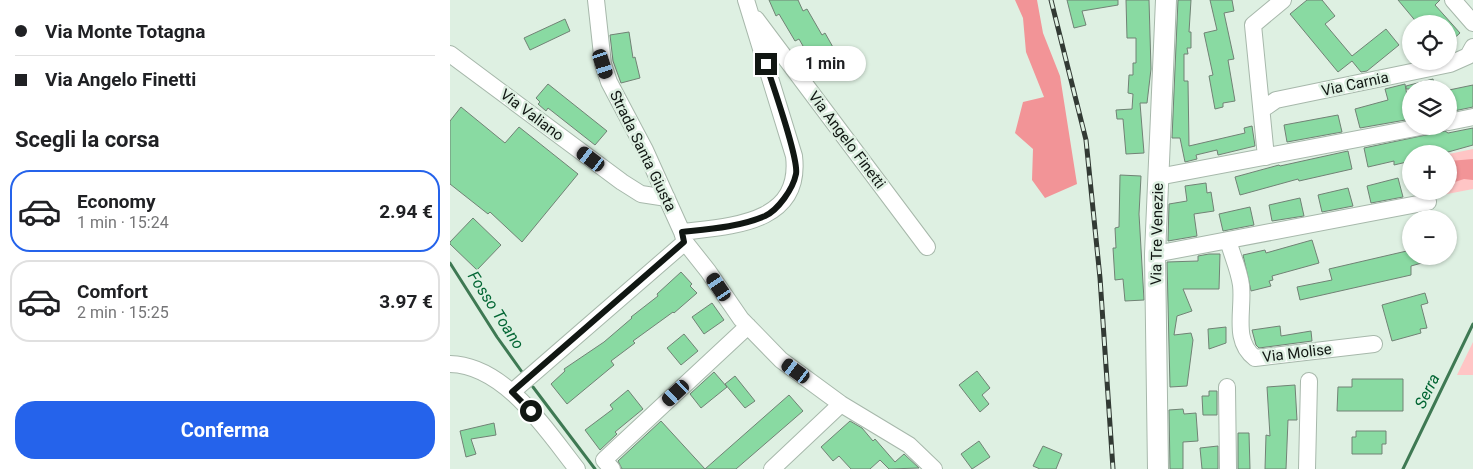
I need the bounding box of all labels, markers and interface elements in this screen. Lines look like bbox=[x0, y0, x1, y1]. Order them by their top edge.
map controls bbox=[1402, 15, 1457, 265]
button: locate bbox=[1402, 15, 1457, 70]
text: Via Monte Totagna bbox=[45, 20, 205, 43]
callout: 1 min bbox=[784, 46, 866, 82]
car bbox=[591, 47, 614, 81]
route end bbox=[755, 53, 777, 75]
text: 1 min bbox=[805, 54, 845, 73]
text: Via Angelo Finetti bbox=[45, 68, 196, 91]
street label: Via Carnia bbox=[1320, 68, 1390, 100]
button: layers bbox=[1402, 80, 1457, 135]
street label: Via Valiano bbox=[497, 85, 567, 145]
street label: Strada Santa Giusta bbox=[606, 88, 680, 214]
street label: Via Angelo Finetti bbox=[805, 88, 889, 192]
text: Scegli la corsa bbox=[15, 127, 160, 152]
car bbox=[574, 144, 607, 174]
button: + bbox=[1402, 145, 1457, 200]
street label: Via Tre Venezie bbox=[1147, 183, 1167, 285]
icon: car bbox=[17, 189, 62, 234]
text: Economy bbox=[77, 190, 156, 213]
text: 2.94 € bbox=[379, 200, 433, 223]
button: − bbox=[1402, 210, 1457, 265]
text: 1 min · 15:24 bbox=[77, 213, 169, 232]
water label: Fosso Toano bbox=[464, 268, 528, 353]
car bbox=[704, 270, 733, 304]
icon: car bbox=[17, 279, 62, 324]
text: Comfort bbox=[77, 280, 148, 303]
text: 3.97 € bbox=[379, 290, 433, 313]
text: 2 min · 15:25 bbox=[77, 303, 169, 322]
street label: Via Molise bbox=[1261, 340, 1333, 366]
car bbox=[779, 356, 812, 386]
water label: Serra bbox=[1411, 371, 1443, 411]
car bbox=[659, 377, 692, 409]
route start bbox=[520, 400, 542, 422]
button: Conferma bbox=[15, 401, 435, 459]

